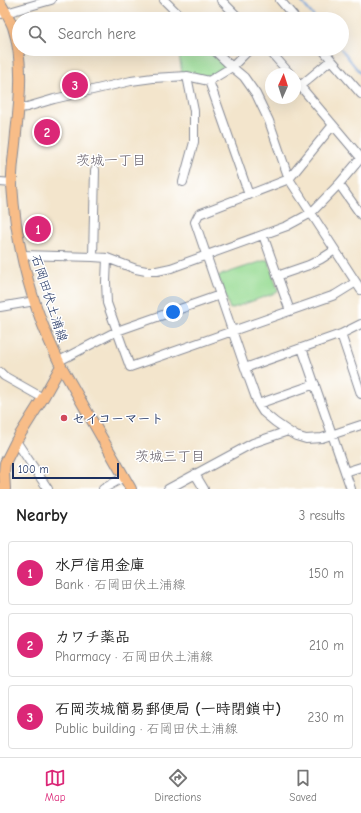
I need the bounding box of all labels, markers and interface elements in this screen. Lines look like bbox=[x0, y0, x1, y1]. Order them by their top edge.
search box bbox=[12, 12, 349, 56]
icon: search bbox=[26, 23, 48, 45]
text: Search here bbox=[58, 25, 136, 43]
north arrow bbox=[265, 68, 301, 104]
pin: 3 bbox=[62, 70, 88, 100]
pin: 2 bbox=[34, 117, 60, 147]
district label: 茨城一丁目 bbox=[76, 152, 146, 169]
pin: 1 bbox=[25, 214, 51, 244]
street label: 石岡田伏土浦線 bbox=[28, 253, 71, 345]
your location bbox=[163, 302, 183, 322]
place label: セイコーマート bbox=[72, 411, 164, 426]
marker: セイコーマート bbox=[59, 413, 69, 423]
district label: 茨城三丁目 bbox=[135, 448, 205, 465]
scale bar bbox=[12, 461, 119, 480]
text: 100 m bbox=[18, 463, 49, 476]
text: Nearby bbox=[16, 506, 67, 525]
text: 3 results bbox=[299, 508, 345, 523]
text: 水戸信用金庫 bbox=[55, 556, 145, 574]
text: 1 bbox=[27, 566, 33, 581]
text: 150 m bbox=[309, 566, 344, 581]
text: Bank · 石岡田伏土浦線 bbox=[55, 577, 185, 592]
text: カワチ薬品 bbox=[55, 628, 130, 646]
text: 2 bbox=[27, 638, 33, 653]
text: 210 m bbox=[309, 638, 344, 653]
text: Pharmacy · 石岡田伏土浦線 bbox=[55, 649, 213, 664]
text: 石岡茨城簡易郵便局 (一時閉鎖中) bbox=[55, 700, 281, 718]
text: 3 bbox=[27, 710, 33, 725]
text: 230 m bbox=[308, 710, 344, 725]
text: Public building · 石岡田伏土浦線 bbox=[55, 721, 238, 736]
tab: Map bbox=[44, 767, 66, 804]
tab: Directions bbox=[154, 767, 201, 804]
tab: Saved bbox=[289, 767, 317, 804]

